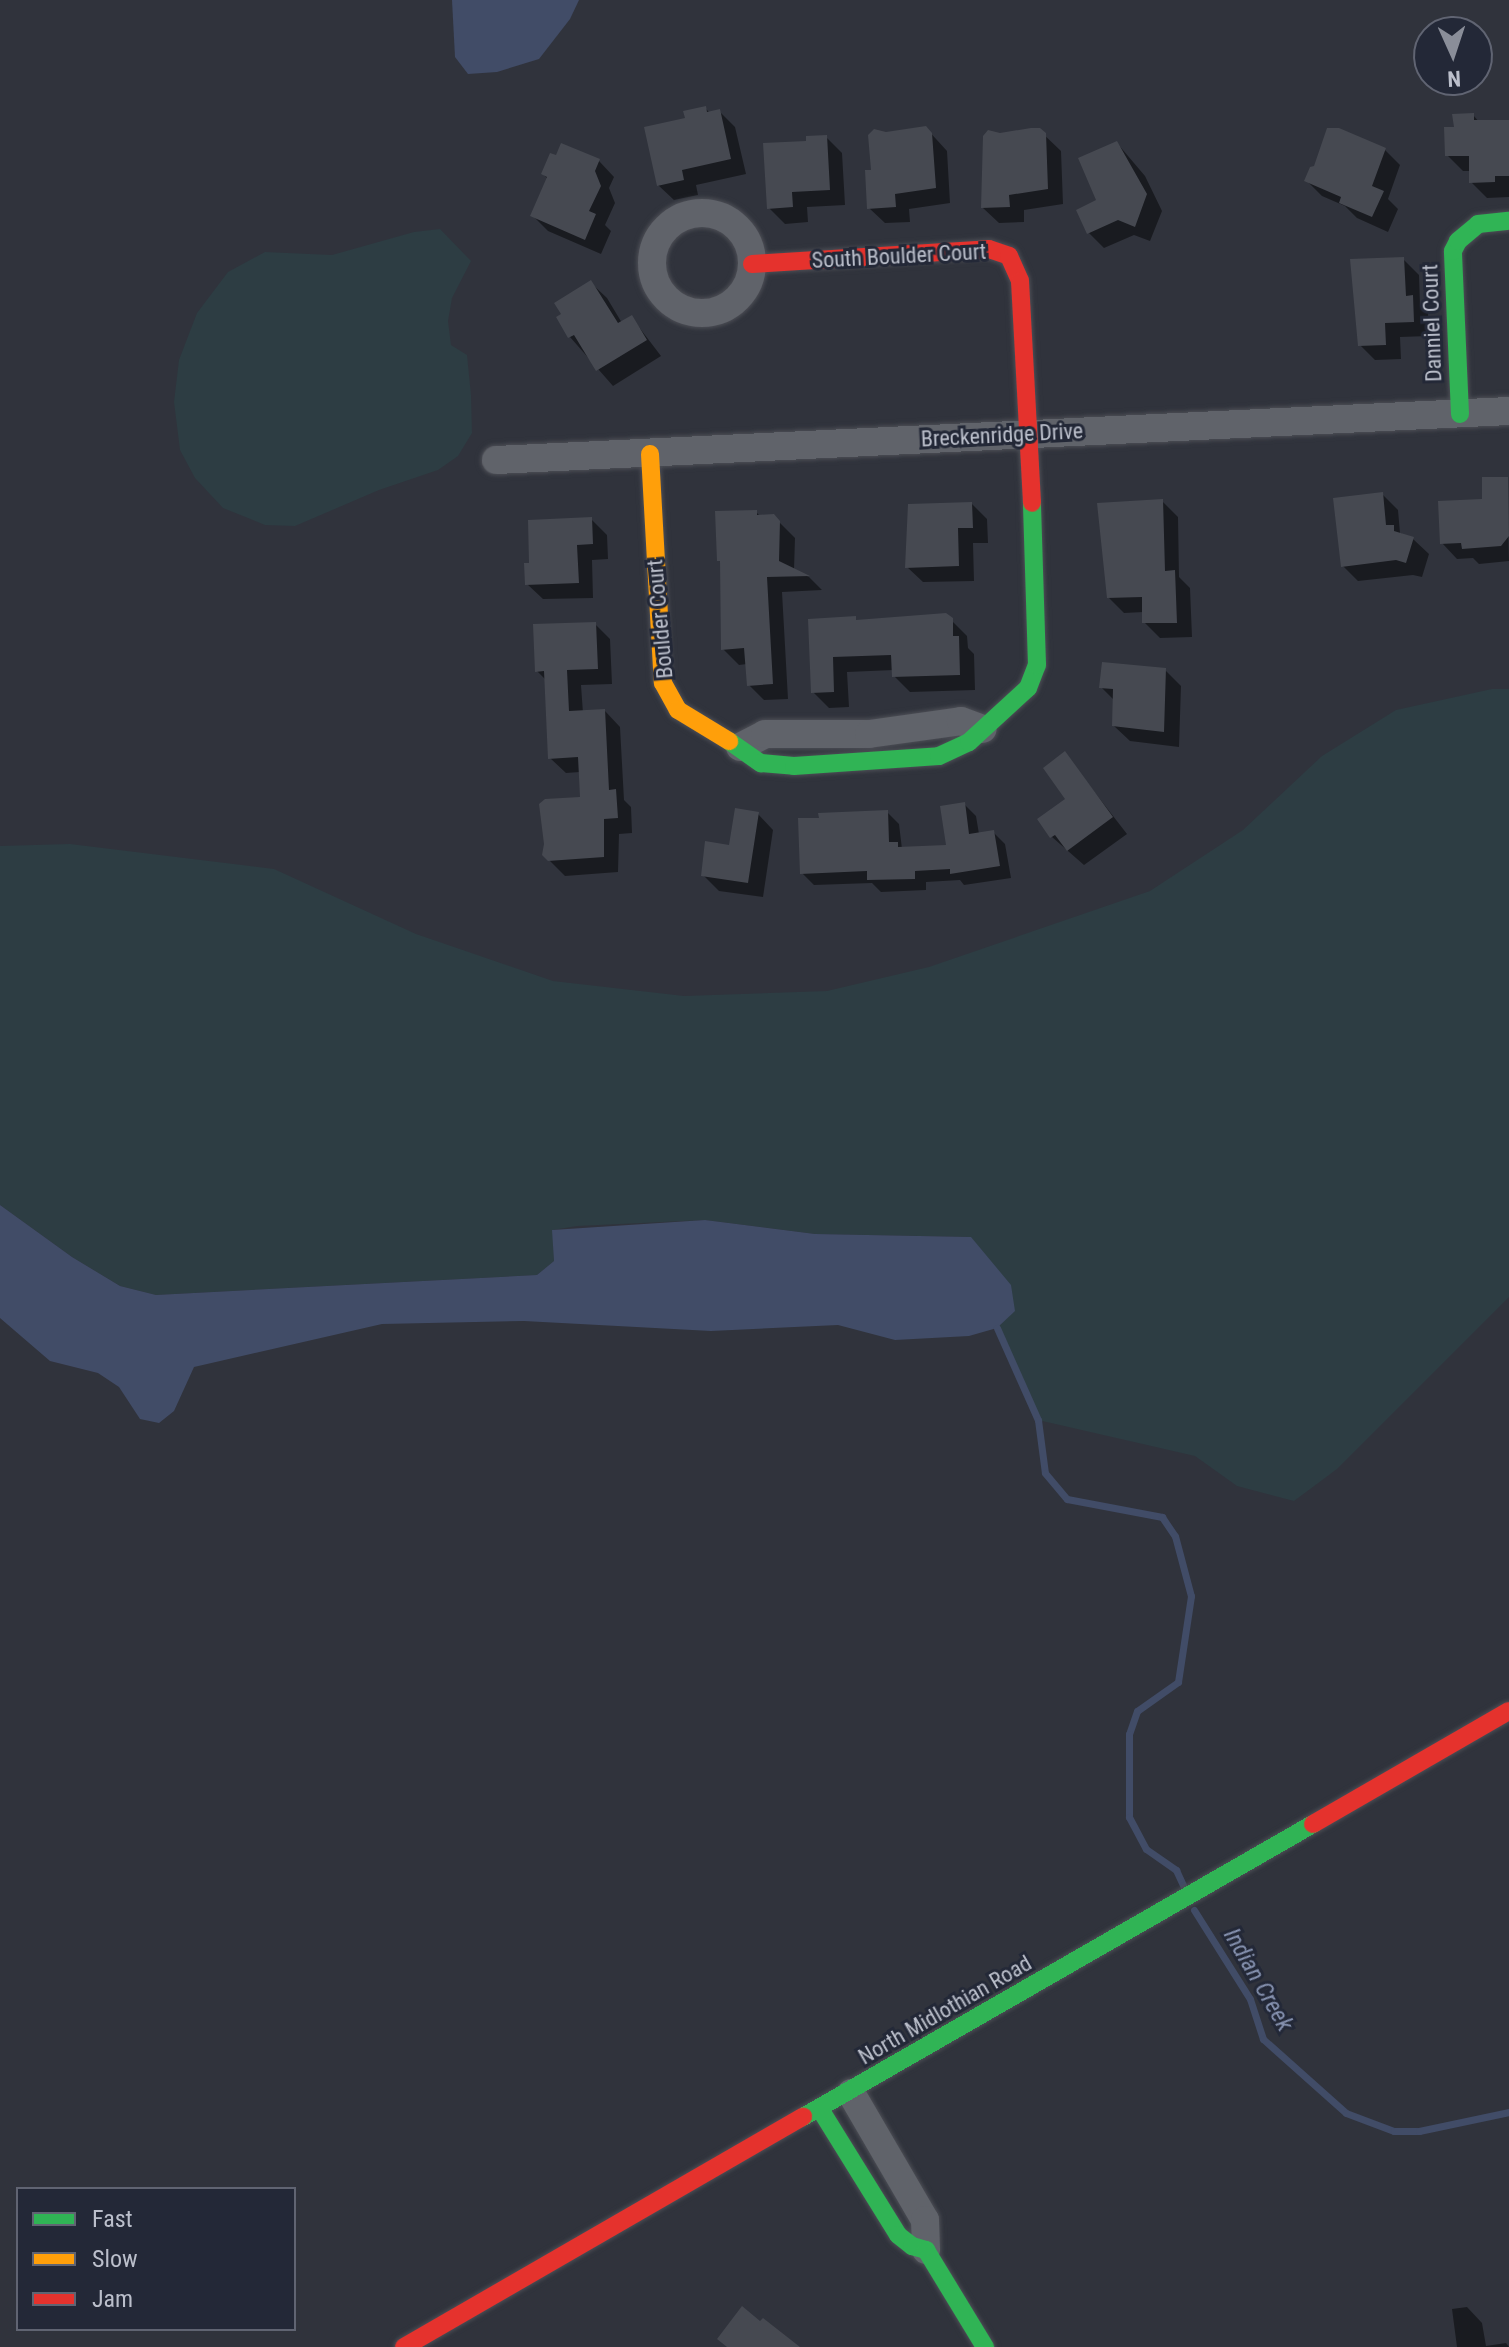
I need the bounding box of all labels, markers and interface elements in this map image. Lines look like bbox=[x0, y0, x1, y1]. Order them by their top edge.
north arrow bbox=[1413, 16, 1493, 96]
text: N bbox=[1447, 66, 1462, 91]
street label: South Boulder Court bbox=[811, 238, 987, 274]
street label: Danniel Court bbox=[1417, 264, 1447, 382]
street label: Breckenridge Drive bbox=[920, 418, 1084, 452]
street label: Boulder Court bbox=[642, 558, 678, 680]
water label: Indian Creek bbox=[1217, 1923, 1299, 2037]
street label: North Midlothian Road bbox=[854, 1950, 1036, 2070]
legend bbox=[16, 2187, 296, 2331]
text: Fast bbox=[92, 2205, 133, 2233]
text: Slow bbox=[92, 2245, 138, 2273]
text: Jam bbox=[92, 2285, 133, 2313]

